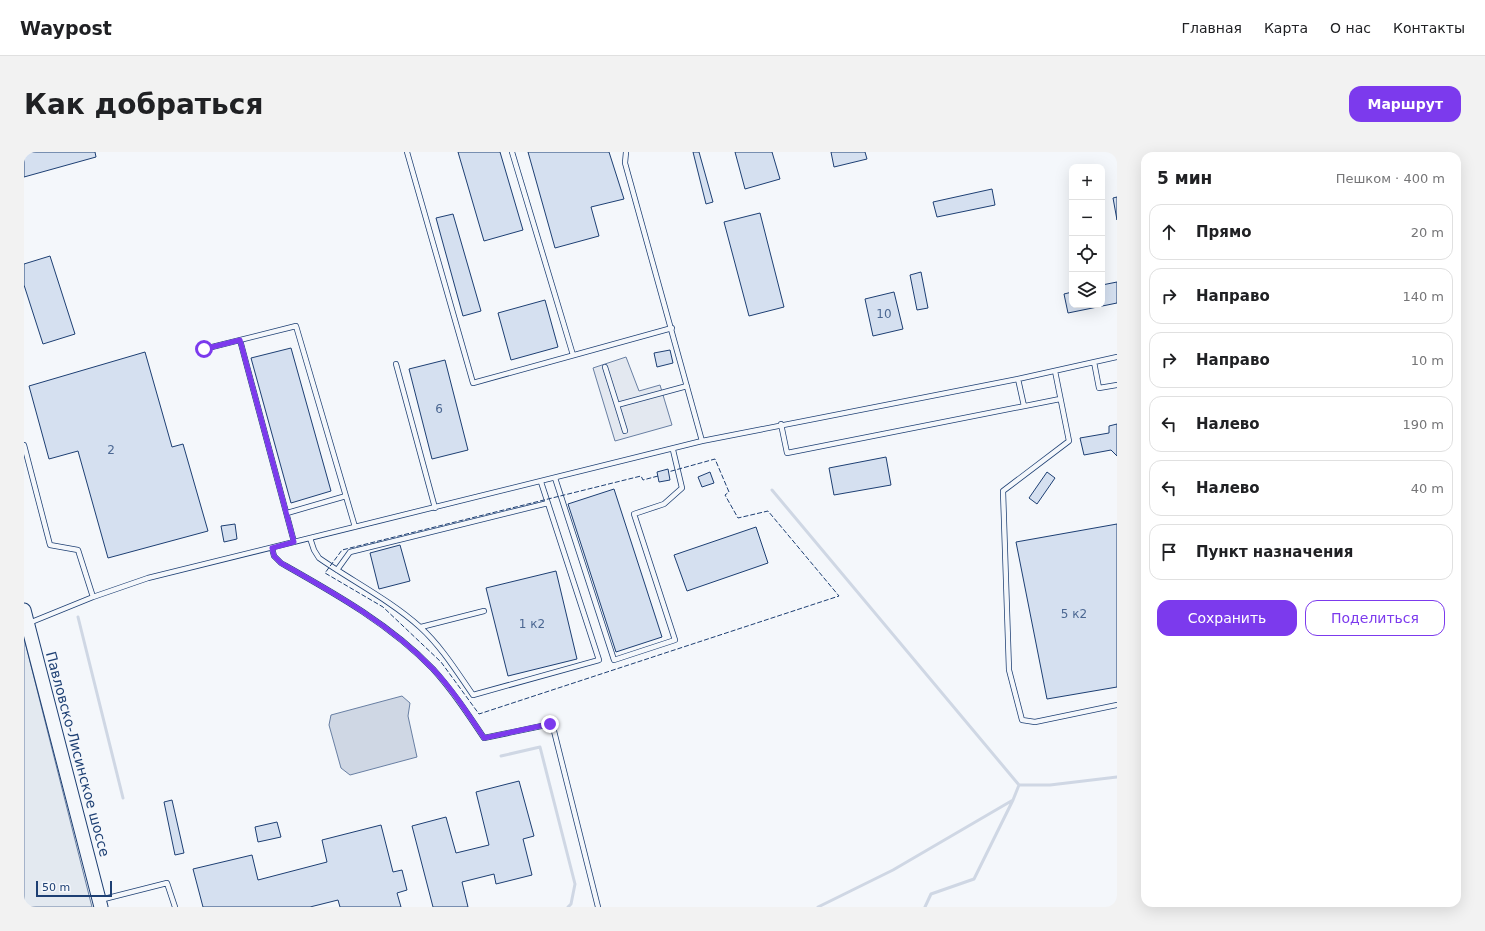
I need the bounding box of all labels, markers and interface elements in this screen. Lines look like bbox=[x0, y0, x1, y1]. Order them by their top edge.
text: Waypost bbox=[20, 17, 112, 39]
text: Главная bbox=[1181, 20, 1242, 36]
text: Карта bbox=[1264, 20, 1308, 36]
text: О нас bbox=[1330, 20, 1371, 36]
text: Контакты bbox=[1393, 20, 1465, 36]
button: Маршрут bbox=[1349, 86, 1461, 122]
text: Как добраться bbox=[24, 88, 263, 121]
map controls bbox=[1069, 164, 1105, 308]
button: + bbox=[1069, 164, 1105, 200]
text: 5 мин bbox=[1157, 168, 1212, 188]
text: Пешком · 400 m bbox=[1336, 171, 1445, 186]
button: − bbox=[1069, 200, 1105, 236]
icon: ahead bbox=[1158, 221, 1180, 243]
text: Прямо bbox=[1196, 223, 1252, 241]
text: 20 m bbox=[1411, 225, 1444, 240]
button: locate bbox=[1069, 236, 1105, 272]
button: layers bbox=[1069, 272, 1105, 308]
icon: right bbox=[1158, 285, 1180, 307]
text: Направо bbox=[1196, 287, 1270, 305]
text: 140 m bbox=[1402, 289, 1444, 304]
house number: 10 bbox=[876, 307, 892, 321]
route start bbox=[195, 340, 213, 358]
icon: right bbox=[1158, 349, 1180, 371]
text: Направо bbox=[1196, 351, 1270, 369]
text: 10 m bbox=[1411, 353, 1444, 368]
house number: 6 bbox=[435, 402, 443, 416]
icon: left bbox=[1158, 413, 1180, 435]
text: Налево bbox=[1196, 415, 1260, 433]
text: 190 m bbox=[1402, 417, 1444, 432]
house number: 2 bbox=[107, 443, 115, 457]
icon: left bbox=[1158, 477, 1180, 499]
text: Налево bbox=[1196, 479, 1260, 497]
text: 40 m bbox=[1411, 481, 1444, 496]
icon: arrive bbox=[1158, 541, 1180, 563]
text: Пункт назначения bbox=[1196, 543, 1353, 561]
button: Сохранить bbox=[1157, 600, 1297, 636]
button: Поделиться bbox=[1305, 600, 1445, 636]
house number: 5 к2 bbox=[1061, 607, 1087, 621]
house number: 1 к2 bbox=[519, 617, 545, 631]
street label: Павловско-Лисинское шоссе bbox=[43, 650, 113, 858]
route end bbox=[541, 715, 559, 733]
scale bar bbox=[36, 879, 112, 898]
text: 50 m bbox=[42, 881, 70, 894]

